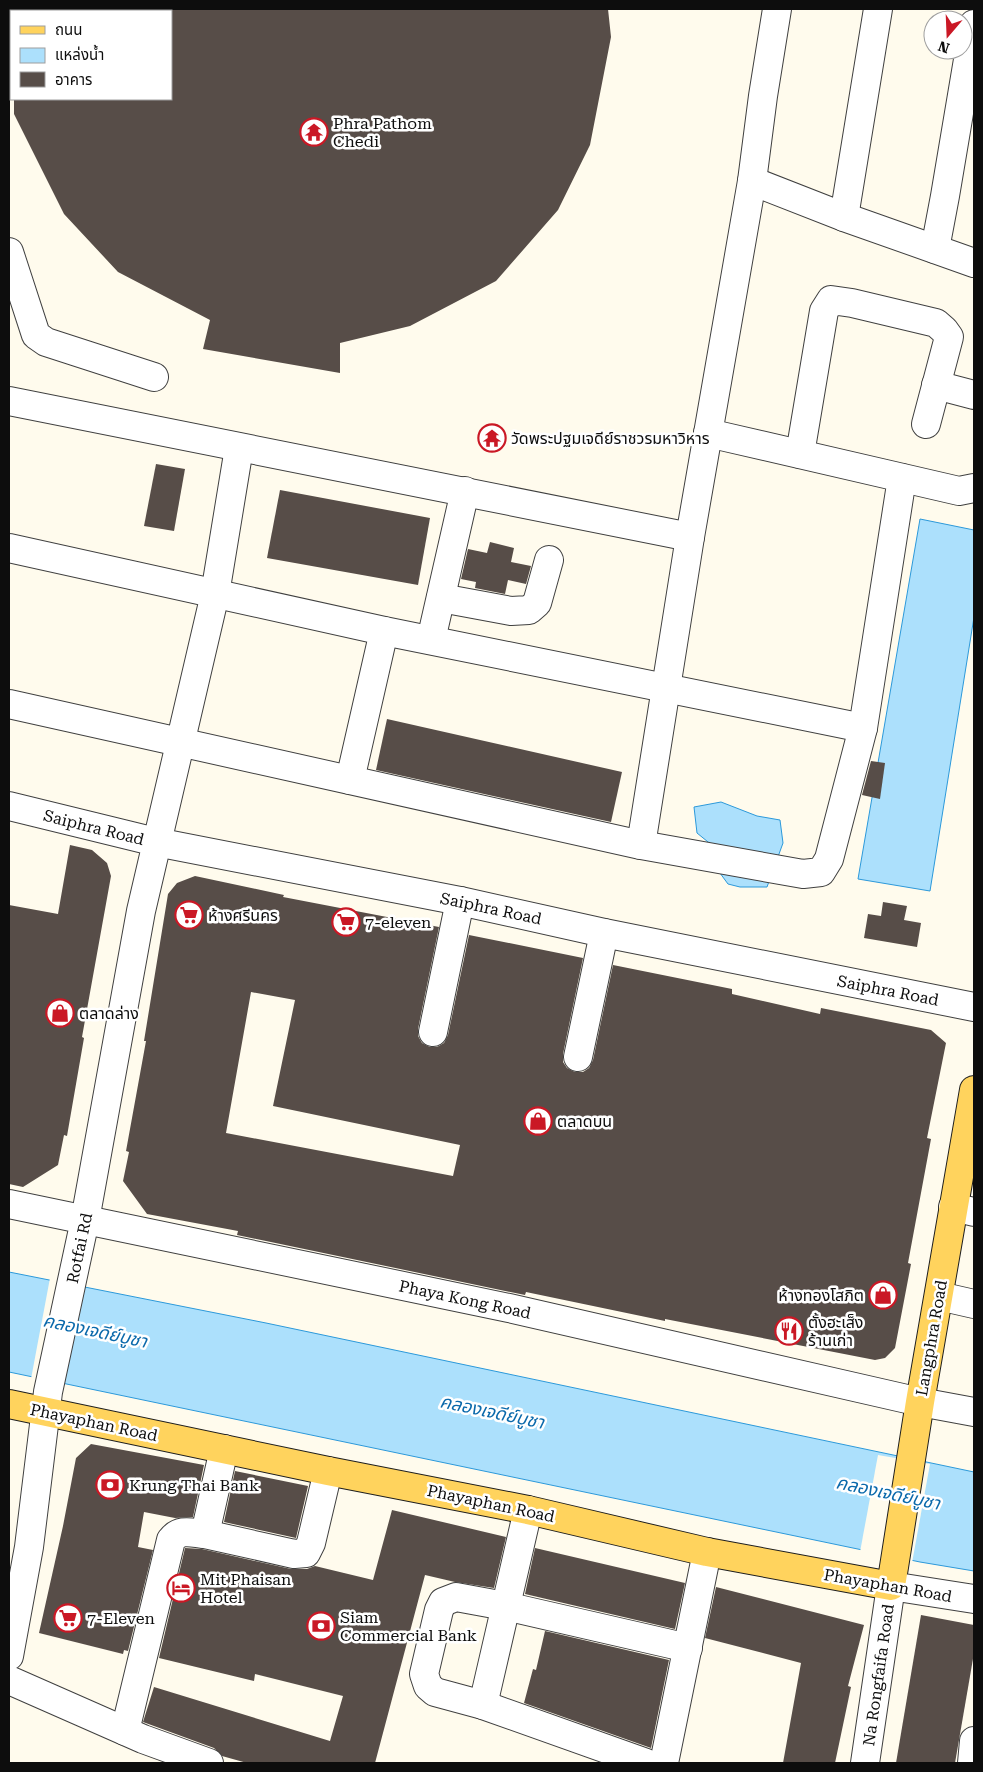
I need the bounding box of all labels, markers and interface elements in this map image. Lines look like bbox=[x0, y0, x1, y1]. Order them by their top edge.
legend bbox=[10, 10, 172, 100]
north arrow bbox=[923, 10, 973, 60]
text: ถนน bbox=[55, 21, 82, 39]
text: N bbox=[936, 38, 951, 57]
text: แหล่งน้ำ bbox=[55, 44, 104, 64]
text: อาคาร bbox=[55, 71, 92, 89]
place label: Phra Pathom Chedi bbox=[333, 114, 432, 151]
temple icon: Phra Pathom Chedi bbox=[299, 117, 329, 147]
temple icon: วัดพระปฐมเจดีย์ราชวรมหาวิหาร bbox=[477, 423, 507, 453]
place label: วัดพระปฐมเจดีย์ราชวรมหาวิหาร bbox=[511, 429, 710, 448]
street label: Saiphra Road bbox=[42, 806, 146, 849]
street label: Saiphra Road bbox=[439, 888, 543, 928]
supermarket icon: ห้างศรีนคร bbox=[174, 900, 204, 930]
place label: ห้างศรีนคร bbox=[208, 906, 278, 925]
supermarket icon: 7-eleven bbox=[331, 907, 361, 937]
place label: 7-eleven bbox=[365, 913, 431, 932]
street label: Saiphra Road bbox=[835, 971, 940, 1010]
shop icon: ตลาดล่าง bbox=[45, 998, 75, 1028]
place label: ตลาดล่าง bbox=[79, 1004, 139, 1023]
shop icon: ตลาดบน bbox=[523, 1106, 553, 1136]
place label: ตลาดบน bbox=[557, 1112, 612, 1131]
street label: Rotfai Rd bbox=[63, 1211, 96, 1285]
street label: Phaya Kong Road bbox=[397, 1276, 533, 1323]
street label: Langphra Road bbox=[912, 1279, 951, 1398]
shop icon: ห้างทองโสภิต bbox=[868, 1280, 898, 1310]
place label: ห้างทองโสภิต bbox=[778, 1286, 864, 1305]
water label: คลองเจดีย์บูชา bbox=[41, 1309, 150, 1353]
place label: ตั้งฮะเส็ง ร้านเก่า bbox=[808, 1312, 863, 1350]
restaurant icon: ตั้งฮะเส็ง ร้านเก่า bbox=[774, 1316, 804, 1346]
water label: คลองเจดีย์บูชา bbox=[438, 1390, 547, 1434]
street label: Phayaphan Road bbox=[28, 1400, 159, 1445]
bank icon: Krung Thai Bank bbox=[95, 1470, 125, 1500]
water label: คลองเจดีย์บูชา bbox=[834, 1471, 943, 1515]
place label: Krung Thai Bank bbox=[129, 1476, 259, 1495]
street label: Phayaphan Road bbox=[425, 1481, 556, 1526]
street label: Phayaphan Road bbox=[822, 1565, 953, 1606]
place label: Mit Phaisan Hotel bbox=[200, 1570, 291, 1607]
hotel icon: Mit Phaisan Hotel bbox=[166, 1573, 196, 1603]
supermarket icon: 7-Eleven bbox=[53, 1603, 83, 1633]
street label: Na Rongfaifa Road bbox=[859, 1603, 898, 1747]
place label: Siam Commercial Bank bbox=[340, 1608, 477, 1645]
place label: 7-Eleven bbox=[87, 1609, 155, 1628]
bank icon: Siam Commercial Bank bbox=[306, 1611, 336, 1641]

